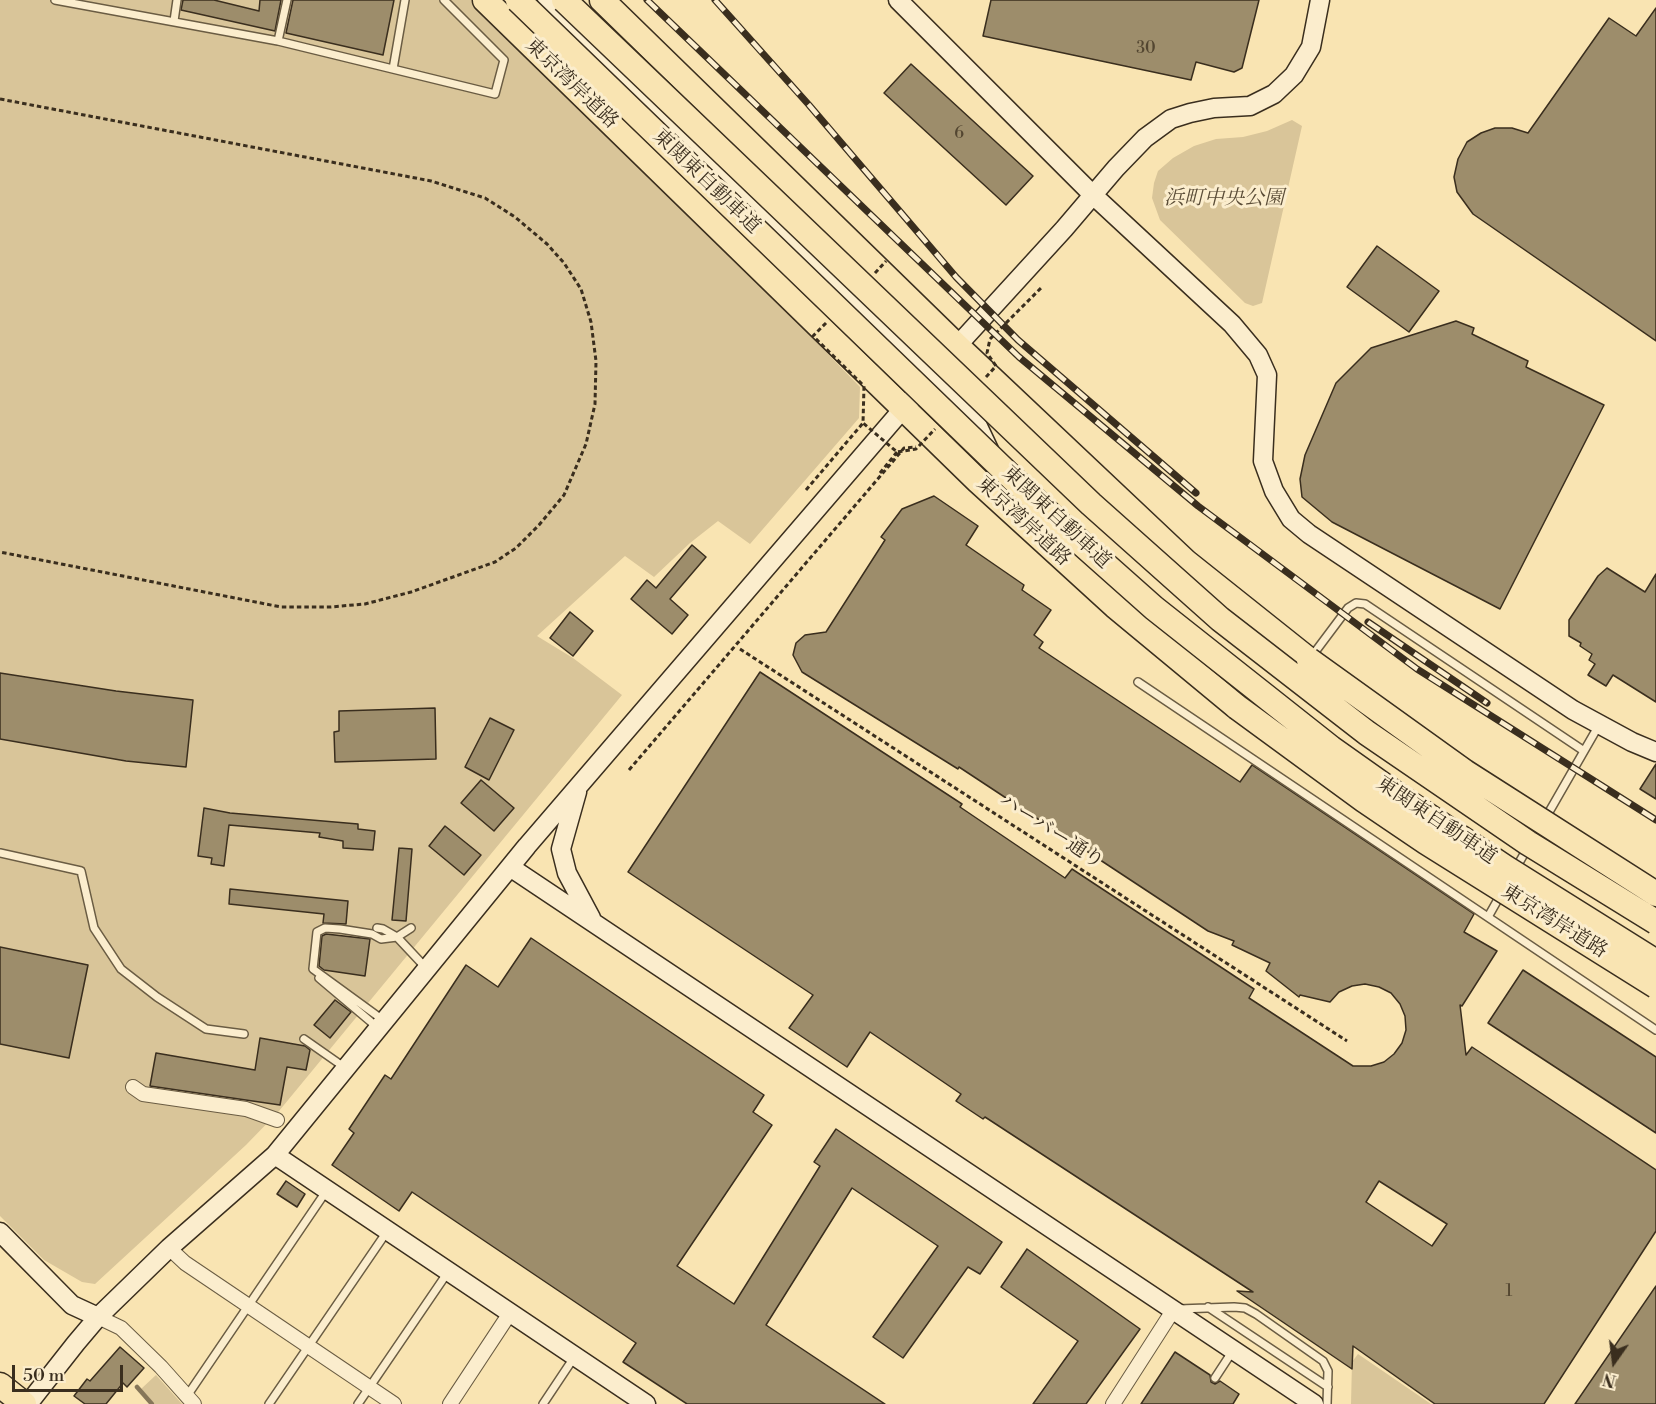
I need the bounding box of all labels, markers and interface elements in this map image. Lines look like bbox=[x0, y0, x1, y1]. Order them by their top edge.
street label: 東京湾岸道路 bbox=[520, 34, 622, 134]
house number: 30 bbox=[1136, 39, 1156, 59]
house number: 6 bbox=[954, 124, 964, 144]
street label: 東関東自動車道 bbox=[647, 125, 765, 239]
park label: 浜町中央公園 bbox=[1164, 187, 1284, 211]
street label: 東関東自動車道 bbox=[997, 461, 1115, 575]
street label: 東京湾岸道路 bbox=[971, 472, 1075, 572]
street label: 東関東自動車道 bbox=[1371, 772, 1501, 870]
street label: ハーバー通り bbox=[994, 789, 1108, 875]
street label: 東京湾岸道路 bbox=[1497, 880, 1611, 964]
house number: 1 bbox=[1506, 1282, 1512, 1302]
north arrow bbox=[1584, 1332, 1644, 1392]
scale bar bbox=[15, 1353, 126, 1391]
text: 50 m bbox=[23, 1364, 64, 1387]
text: N bbox=[1601, 1368, 1618, 1391]

